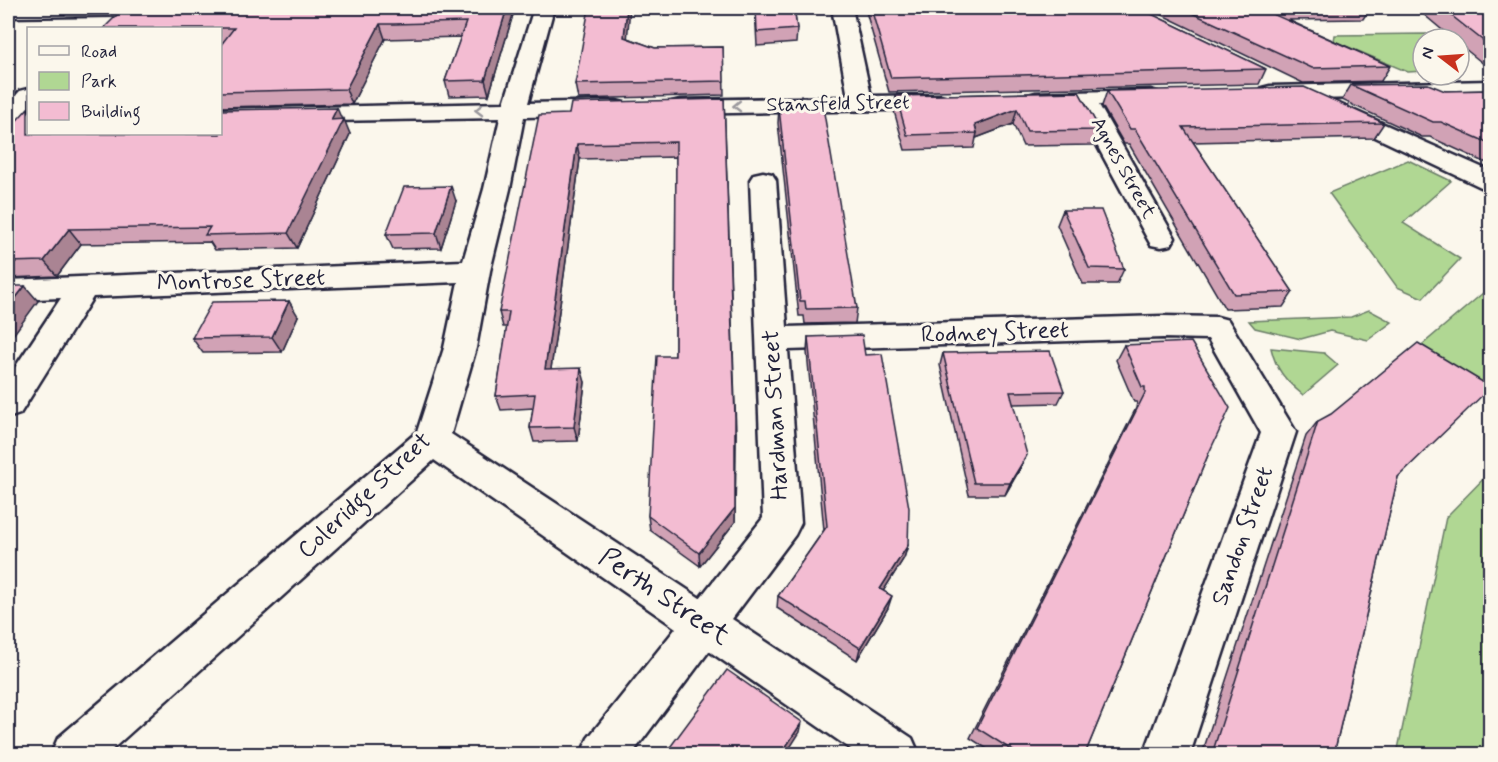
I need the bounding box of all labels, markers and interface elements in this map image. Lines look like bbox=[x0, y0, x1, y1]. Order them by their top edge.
legend bbox=[27, 27, 222, 135]
north arrow bbox=[1411, 27, 1471, 87]
text: Road bbox=[81, 40, 117, 64]
text: N bbox=[1416, 45, 1440, 61]
text: Park bbox=[81, 70, 117, 94]
street label: Stansfeld Street bbox=[766, 89, 910, 119]
text: Building bbox=[81, 100, 141, 126]
one-way arrow bbox=[732, 100, 741, 112]
one-way arrow bbox=[474, 104, 483, 116]
street label: Agnes Street bbox=[1084, 112, 1162, 224]
street label: Montrose Street bbox=[156, 263, 326, 299]
street label: Rodney Street bbox=[920, 315, 1070, 351]
street label: Hardman Street bbox=[756, 329, 796, 501]
street label: Coleridge Street bbox=[292, 426, 440, 568]
street label: Sandon Street bbox=[1205, 462, 1281, 610]
street label: Perth Street bbox=[591, 539, 737, 655]

